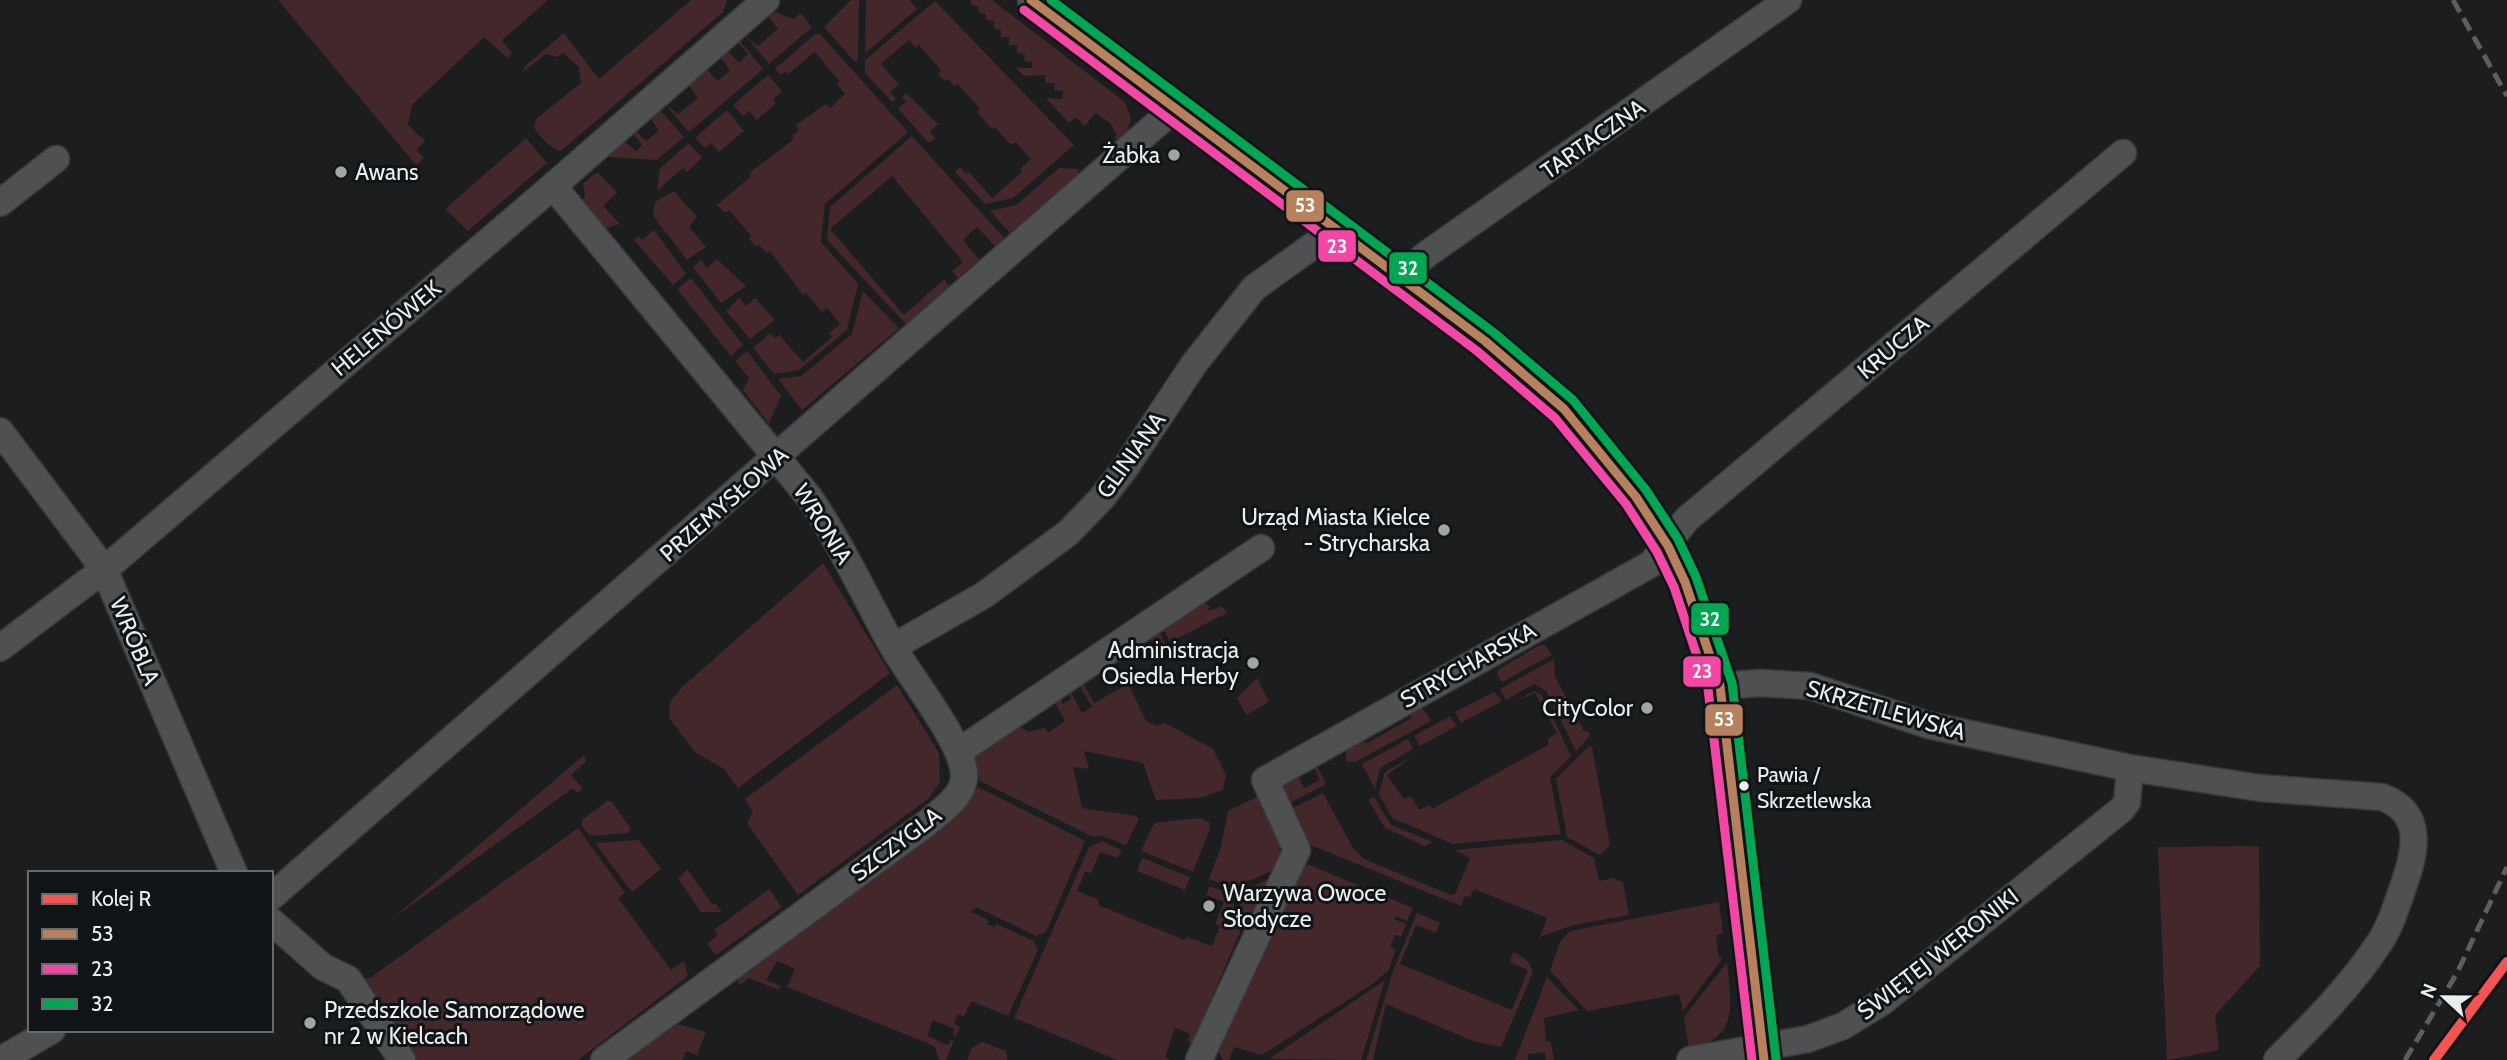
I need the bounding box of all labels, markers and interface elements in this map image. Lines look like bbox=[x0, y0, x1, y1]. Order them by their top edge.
street label: TARTACZNA bbox=[1535, 93, 1651, 185]
place label: Żabka bbox=[1102, 141, 1160, 169]
marker: Żabka bbox=[1166, 147, 1182, 163]
place label: Awans bbox=[355, 158, 419, 186]
marker: Awans bbox=[333, 164, 349, 180]
line badge: 53 bbox=[1285, 189, 1325, 223]
text: 53 bbox=[1295, 194, 1315, 217]
line badge: 23 bbox=[1317, 229, 1357, 263]
text: 23 bbox=[1327, 235, 1347, 258]
line badge: 32 bbox=[1388, 251, 1428, 285]
text: 32 bbox=[1398, 257, 1418, 280]
street label: HELENÓWEK bbox=[325, 274, 447, 382]
street label: KRUCZA bbox=[1852, 309, 1934, 385]
street label: GLINIANA bbox=[1090, 407, 1172, 503]
street label: PRZEMYSŁOWA bbox=[654, 441, 794, 567]
street label: WRONIA bbox=[787, 479, 859, 569]
place label: Urząd Miasta Kielce - Strycharska bbox=[1241, 503, 1430, 557]
marker: Urząd Miasta Kielce - Strycharska bbox=[1436, 522, 1452, 538]
street label: WRÓBLA bbox=[104, 593, 166, 689]
line badge: 32 bbox=[1690, 602, 1730, 636]
text: 32 bbox=[1700, 608, 1720, 631]
street label: STRYCHARSKA bbox=[1395, 616, 1541, 714]
place label: Administracja Osiedla Herby bbox=[1102, 636, 1239, 690]
marker: Administracja Osiedla Herby bbox=[1245, 655, 1261, 671]
line badge: 23 bbox=[1682, 655, 1722, 688]
text: 23 bbox=[1692, 660, 1712, 683]
street label: SKRZETLEWSKA bbox=[1803, 674, 1969, 746]
place label: CityColor bbox=[1542, 694, 1634, 722]
marker: CityColor bbox=[1639, 700, 1655, 716]
line badge: 53 bbox=[1704, 703, 1744, 737]
text: 53 bbox=[1714, 708, 1734, 731]
place label: Pawia / Skrzetlewska bbox=[1757, 762, 1872, 813]
marker: Pawia / Skrzetlewska bbox=[1737, 779, 1751, 793]
street label: SZCZYGLA bbox=[845, 801, 947, 887]
legend bbox=[28, 871, 273, 1032]
place label: Warzywa Owoce Słodycze bbox=[1223, 879, 1387, 933]
street label: ŚWIĘTEJ WERONIKI bbox=[1852, 882, 2024, 1026]
text: Kolej R bbox=[91, 886, 152, 912]
marker: Warzywa Owoce Słodycze bbox=[1201, 898, 1217, 914]
text: 53 bbox=[91, 921, 114, 946]
text: 23 bbox=[91, 956, 113, 981]
north arrow bbox=[2409, 962, 2479, 1032]
text: N bbox=[2416, 980, 2442, 1001]
text: 32 bbox=[91, 991, 113, 1016]
place label: Przedszkole Samorządowe nr 2 w Kielcach bbox=[324, 996, 585, 1050]
marker: Przedszkole Samorządowe nr 2 w Kielcach bbox=[302, 1015, 318, 1031]

